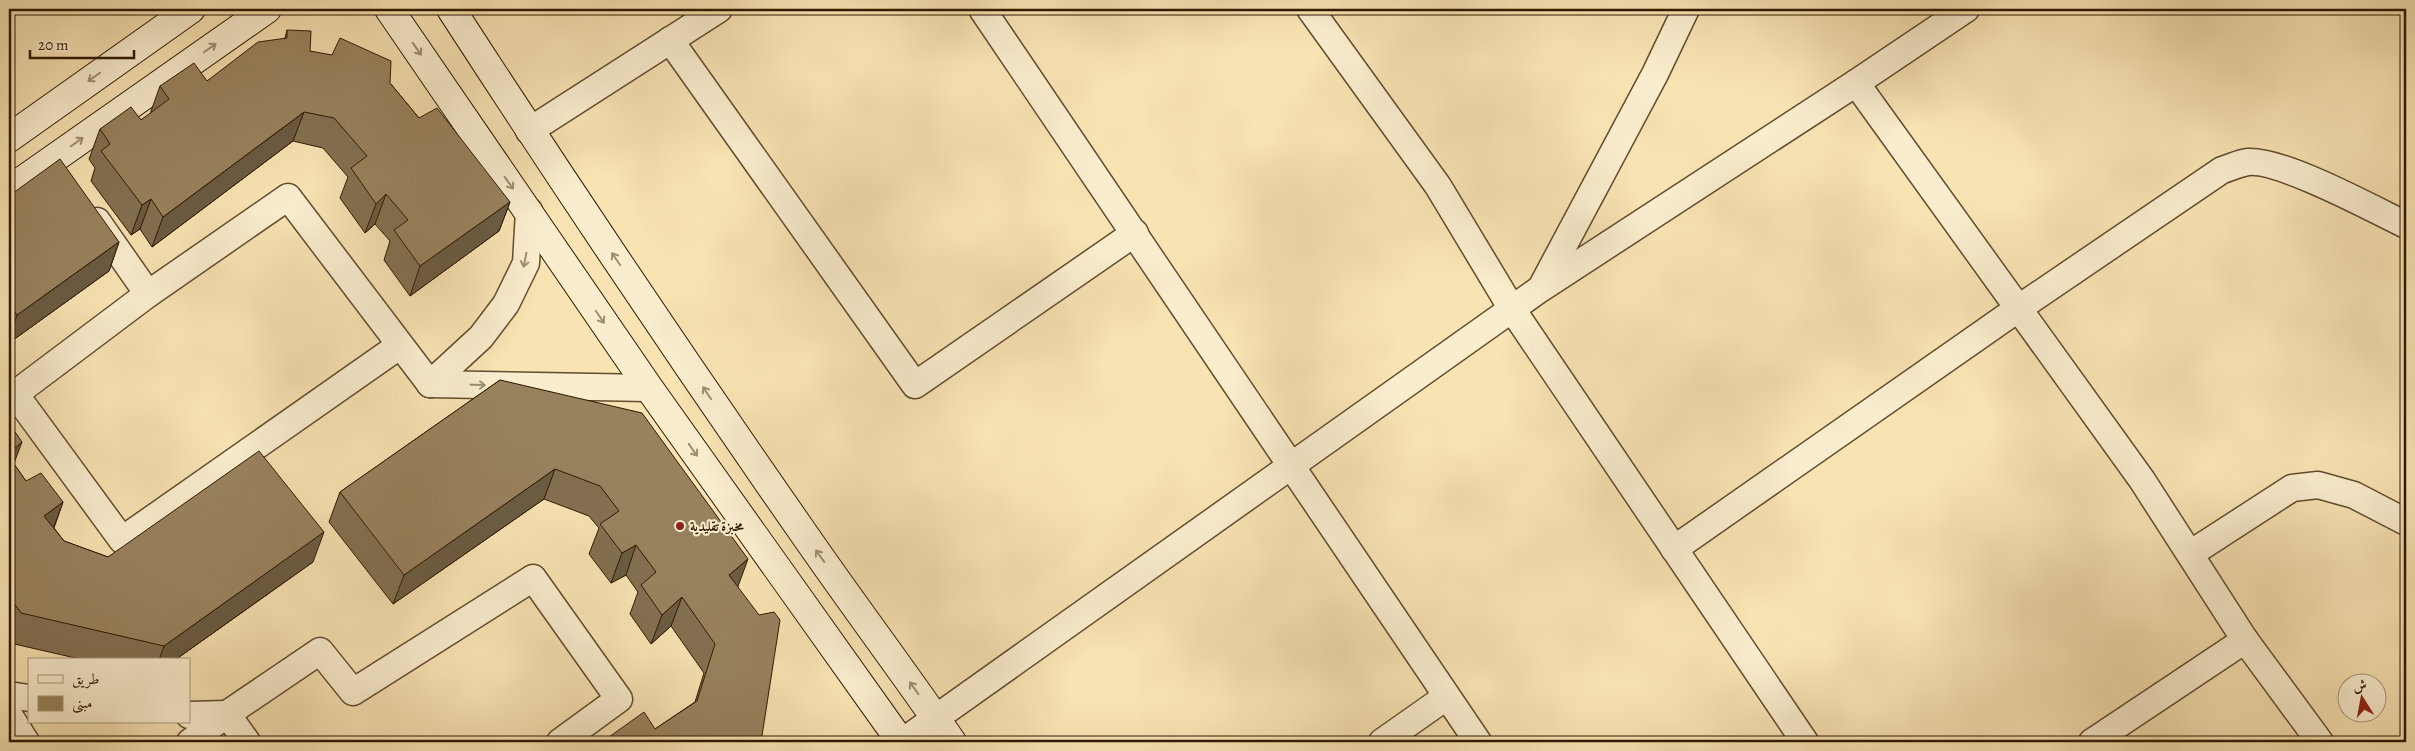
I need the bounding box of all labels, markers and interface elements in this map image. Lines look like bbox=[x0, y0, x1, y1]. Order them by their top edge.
scale bar bbox=[30, 28, 134, 60]
text: 20 m bbox=[38, 35, 69, 55]
one-way arrow bbox=[412, 42, 422, 56]
one-way arrow bbox=[203, 43, 217, 54]
one-way arrow bbox=[88, 72, 101, 83]
one-way arrow bbox=[70, 137, 84, 147]
one-way arrow bbox=[504, 176, 514, 190]
one-way arrow bbox=[519, 251, 529, 267]
one-way arrow bbox=[611, 252, 621, 266]
one-way arrow bbox=[595, 310, 605, 324]
one-way arrow bbox=[470, 380, 486, 390]
one-way arrow bbox=[702, 386, 712, 400]
one-way arrow bbox=[688, 443, 698, 457]
place label: مخبزة تقليدية bbox=[690, 517, 744, 536]
marker: مخبزة تقليدية bbox=[674, 520, 686, 532]
one-way arrow bbox=[814, 550, 825, 563]
legend bbox=[28, 658, 190, 724]
text: طريق bbox=[72, 669, 99, 689]
north arrow bbox=[2338, 674, 2388, 724]
text: ش bbox=[2351, 675, 2368, 696]
one-way arrow bbox=[909, 681, 919, 695]
text: مبنى bbox=[72, 693, 92, 714]

